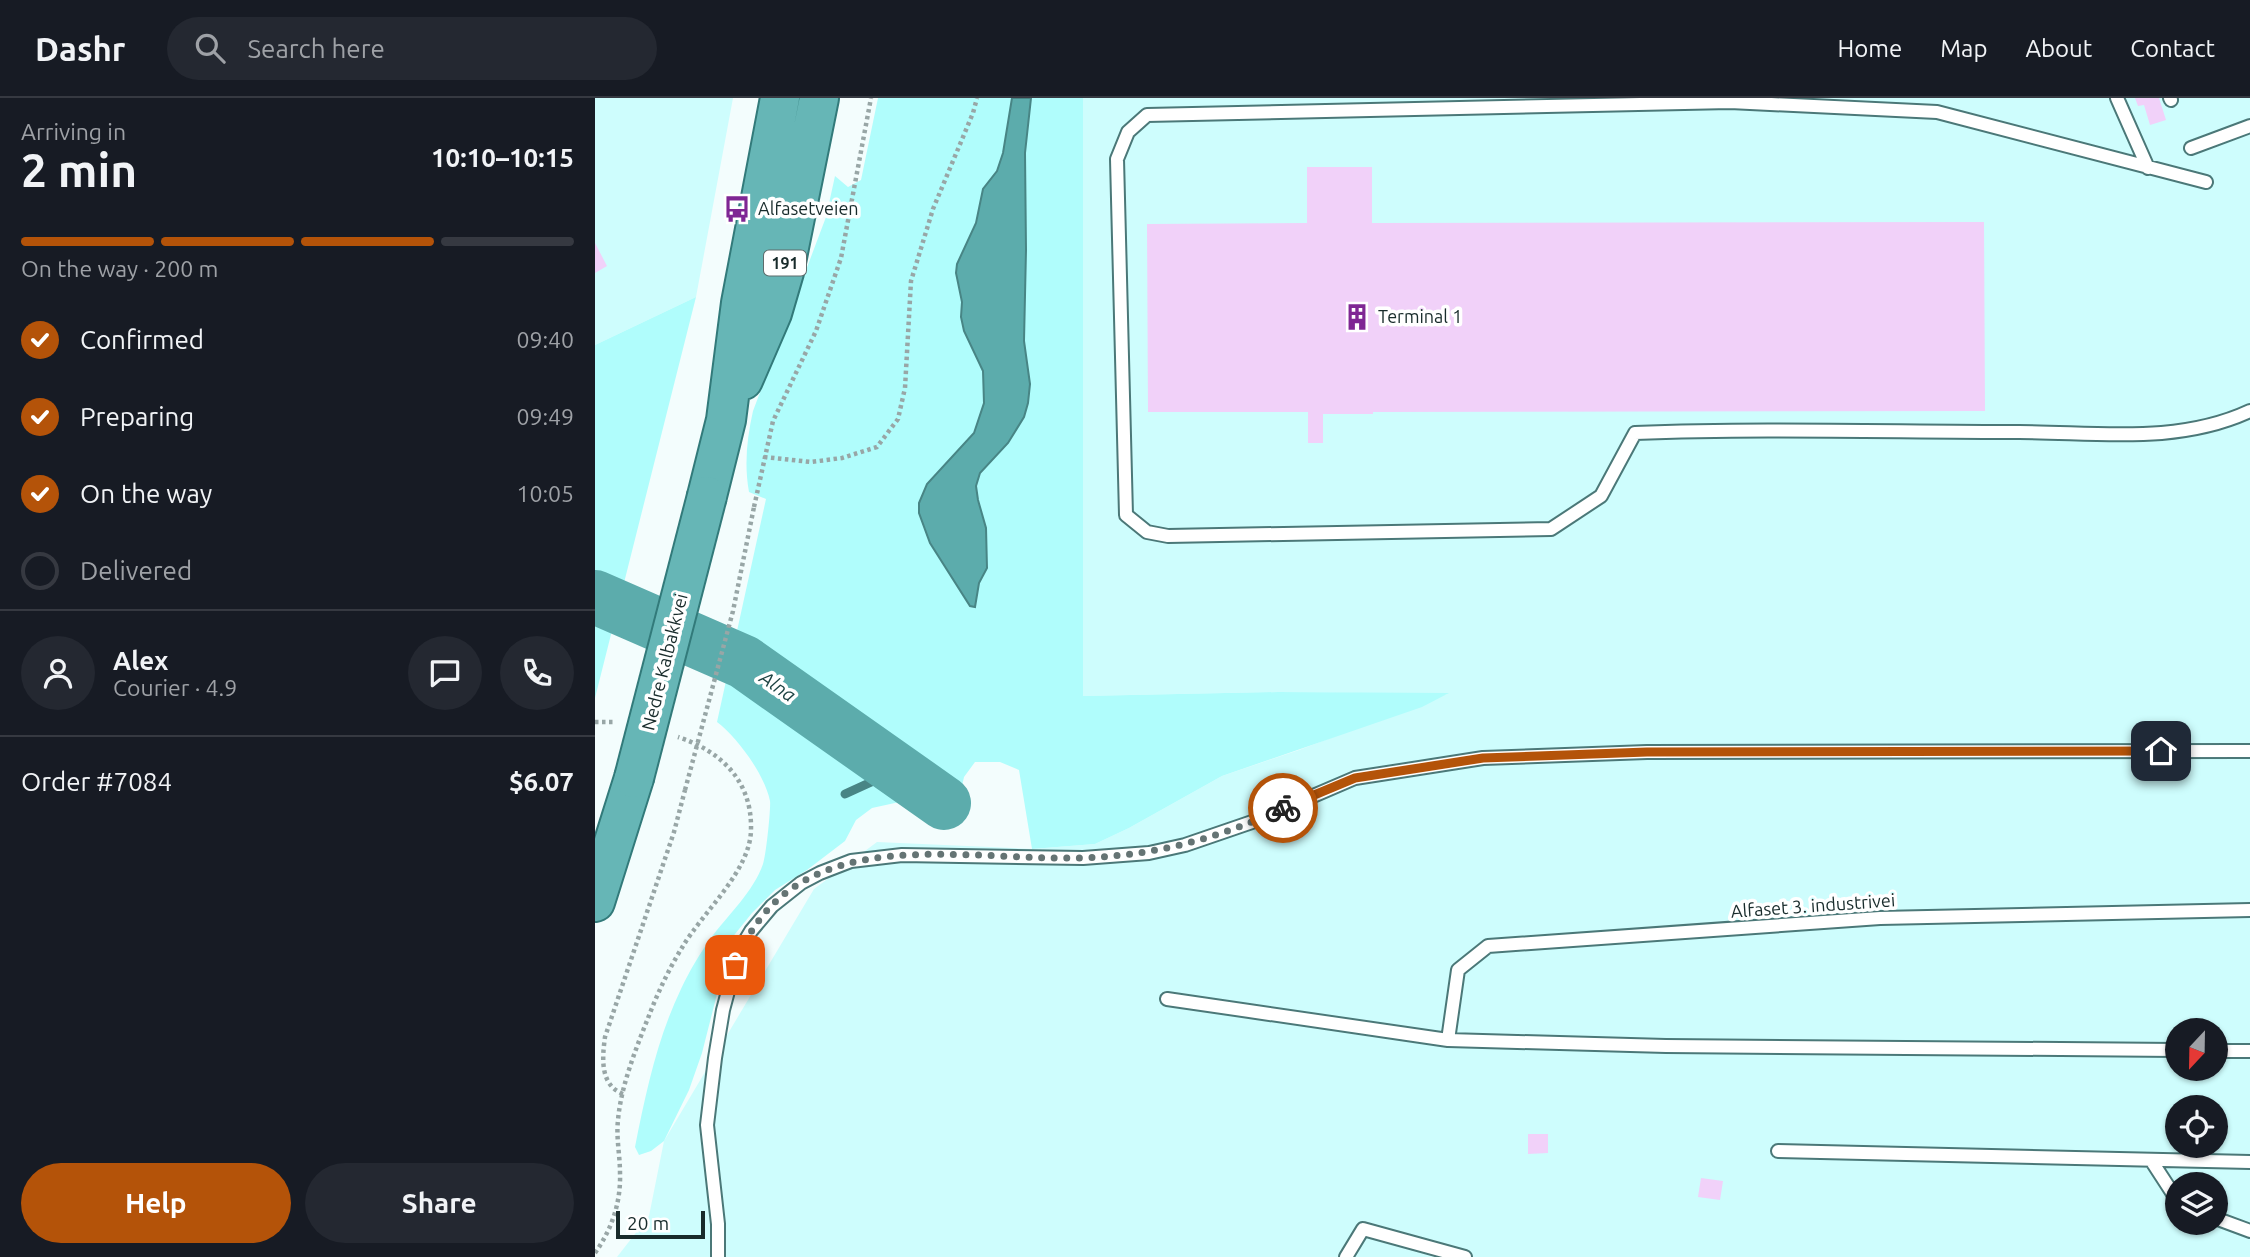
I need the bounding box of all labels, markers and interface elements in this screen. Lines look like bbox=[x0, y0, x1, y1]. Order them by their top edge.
search box bbox=[167, 17, 657, 80]
icon: search bbox=[191, 29, 229, 67]
text: Dashr bbox=[35, 30, 125, 67]
text: Search here bbox=[247, 34, 385, 63]
text: Home bbox=[1837, 35, 1902, 62]
text: Map bbox=[1940, 35, 1987, 62]
text: About bbox=[2025, 35, 2092, 62]
text: Contact bbox=[2130, 35, 2215, 62]
text: Arriving in bbox=[21, 119, 126, 144]
text: 10:10–10:15 bbox=[431, 143, 574, 172]
text: 2 min bbox=[21, 144, 137, 196]
bus stop icon: Alfasetveien bbox=[722, 194, 752, 224]
place label: Alfasetveien bbox=[758, 198, 859, 218]
road number: 191 bbox=[764, 251, 806, 276]
text: On the way · 200 m bbox=[21, 256, 218, 281]
building icon: Terminal 1 bbox=[1342, 302, 1372, 332]
place label: Terminal 1 bbox=[1378, 306, 1462, 326]
icon: check bbox=[21, 321, 59, 359]
text: Confirmed bbox=[80, 325, 204, 354]
text: 09:40 bbox=[516, 327, 574, 352]
icon: check bbox=[21, 398, 59, 436]
text: Preparing bbox=[80, 402, 194, 431]
text: 09:49 bbox=[516, 404, 574, 429]
icon: check bbox=[21, 475, 59, 513]
text: On the way bbox=[80, 479, 212, 508]
text: 10:05 bbox=[516, 481, 574, 506]
text: Delivered bbox=[80, 556, 192, 585]
street label: Nedre Kalbakkvei bbox=[637, 591, 691, 732]
button: person bbox=[21, 636, 95, 710]
button: chat bbox=[408, 636, 482, 710]
button: phone bbox=[500, 636, 574, 710]
text: Alex bbox=[113, 646, 168, 675]
water label: Alna bbox=[755, 665, 800, 706]
text: Courier · 4.9 bbox=[113, 675, 237, 700]
pin bbox=[2131, 721, 2191, 781]
icon: home bbox=[2142, 732, 2180, 770]
text: Order #7084 bbox=[21, 767, 172, 796]
text: $6.07 bbox=[509, 767, 574, 796]
courier bbox=[1248, 773, 1318, 843]
icon: bike bbox=[1264, 789, 1302, 827]
street label: Alfaset 3. industrivei bbox=[1730, 889, 1896, 921]
pin bbox=[705, 935, 765, 995]
icon: bag bbox=[716, 946, 754, 984]
north arrow bbox=[2165, 1018, 2228, 1082]
map controls bbox=[2165, 1018, 2228, 1235]
button: locate bbox=[2165, 1095, 2228, 1158]
button: Help bbox=[21, 1163, 291, 1243]
button: Share bbox=[305, 1163, 574, 1243]
button: layers bbox=[2165, 1172, 2228, 1235]
scale bar bbox=[616, 1208, 705, 1240]
text: 20 m bbox=[627, 1212, 669, 1234]

